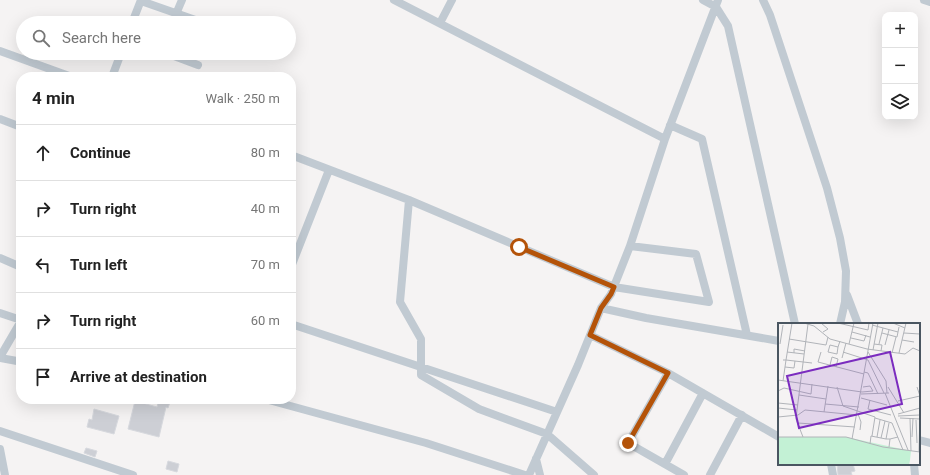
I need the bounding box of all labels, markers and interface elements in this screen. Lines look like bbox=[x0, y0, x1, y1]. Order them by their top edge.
map controls bbox=[882, 12, 918, 120]
button: + bbox=[882, 12, 918, 48]
search box bbox=[16, 16, 296, 60]
icon: search bbox=[30, 27, 52, 49]
text: Search here bbox=[62, 29, 141, 47]
button: − bbox=[882, 48, 918, 84]
button: layers bbox=[882, 84, 918, 120]
text: 4 min bbox=[32, 88, 75, 108]
text: Walk · 250 m bbox=[205, 91, 280, 106]
icon: ahead bbox=[32, 142, 54, 164]
text: Continue bbox=[70, 144, 131, 162]
text: 80 m bbox=[251, 145, 280, 160]
icon: right bbox=[32, 198, 54, 220]
text: Turn right bbox=[70, 200, 136, 218]
text: 40 m bbox=[251, 201, 280, 216]
route start bbox=[510, 238, 528, 256]
icon: left bbox=[32, 254, 54, 276]
text: Turn left bbox=[70, 256, 127, 274]
text: 70 m bbox=[251, 257, 280, 272]
icon: right bbox=[32, 310, 54, 332]
text: Turn right bbox=[70, 312, 136, 330]
text: 60 m bbox=[251, 313, 280, 328]
inset map bbox=[778, 323, 920, 465]
icon: arrive bbox=[32, 366, 54, 388]
text: Arrive at destination bbox=[70, 368, 207, 386]
route end bbox=[619, 434, 637, 452]

